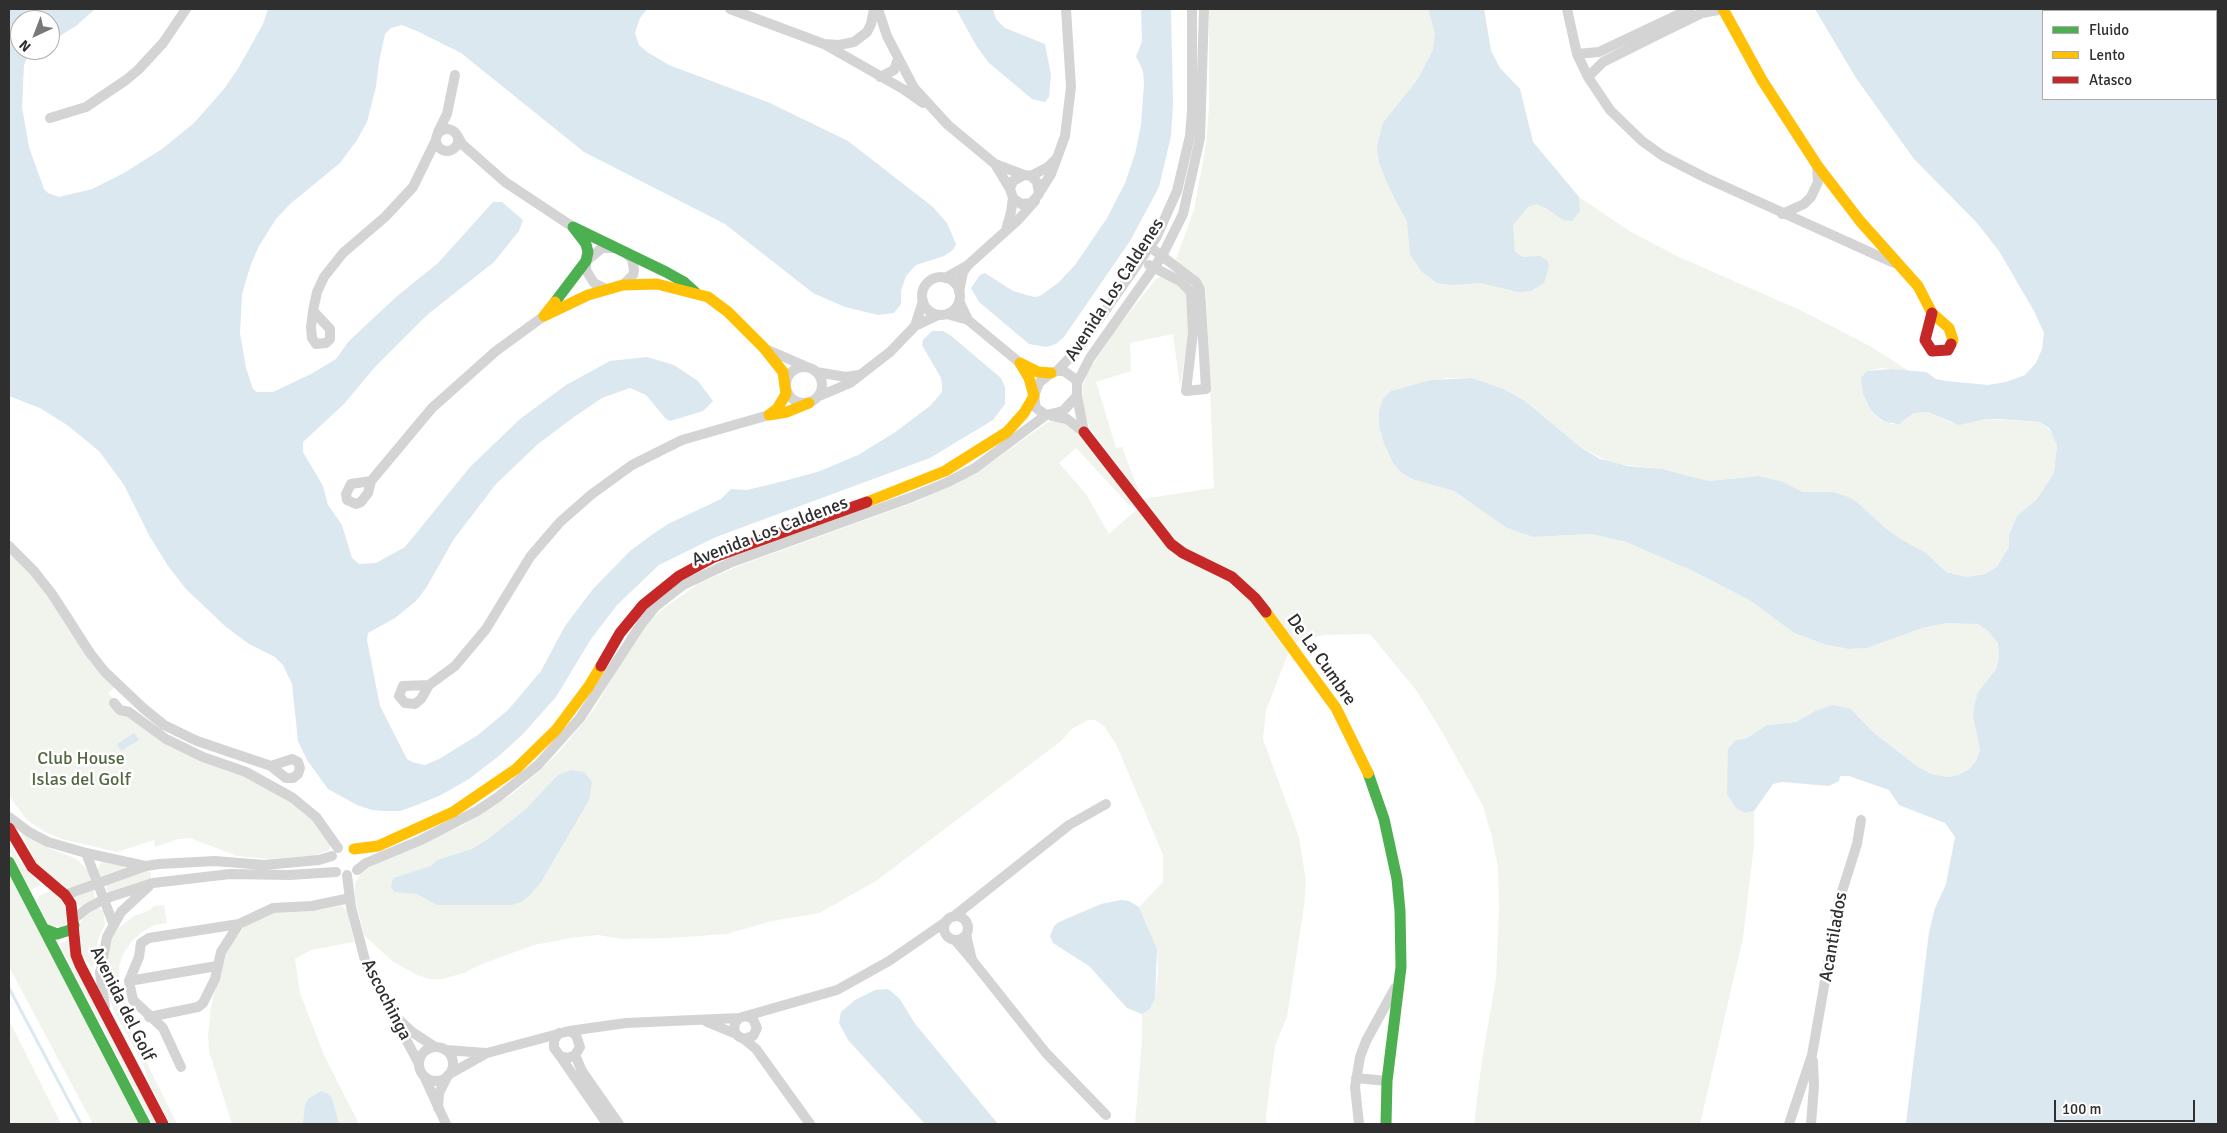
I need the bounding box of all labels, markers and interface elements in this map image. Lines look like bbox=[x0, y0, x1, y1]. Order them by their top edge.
north arrow bbox=[10, 10, 60, 60]
legend bbox=[2042, 10, 2217, 100]
text: Fluido bbox=[2089, 21, 2129, 39]
text: N bbox=[16, 36, 34, 55]
text: Lento bbox=[2089, 46, 2125, 64]
text: Atasco bbox=[2089, 71, 2132, 89]
street label: Avenida Los Caldenes bbox=[1061, 215, 1169, 365]
street label: Avenida Los Caldenes bbox=[689, 492, 851, 572]
street label: De La Cumbre bbox=[1282, 610, 1360, 710]
park label: Club House Islas del Golf bbox=[31, 748, 131, 791]
street label: Acantilados bbox=[1815, 890, 1853, 984]
street label: Avenida del Golf bbox=[85, 943, 159, 1065]
street label: Ascochinga bbox=[356, 956, 416, 1044]
scale bar bbox=[2057, 1090, 2198, 1122]
text: 100 m bbox=[2062, 1100, 2102, 1118]

